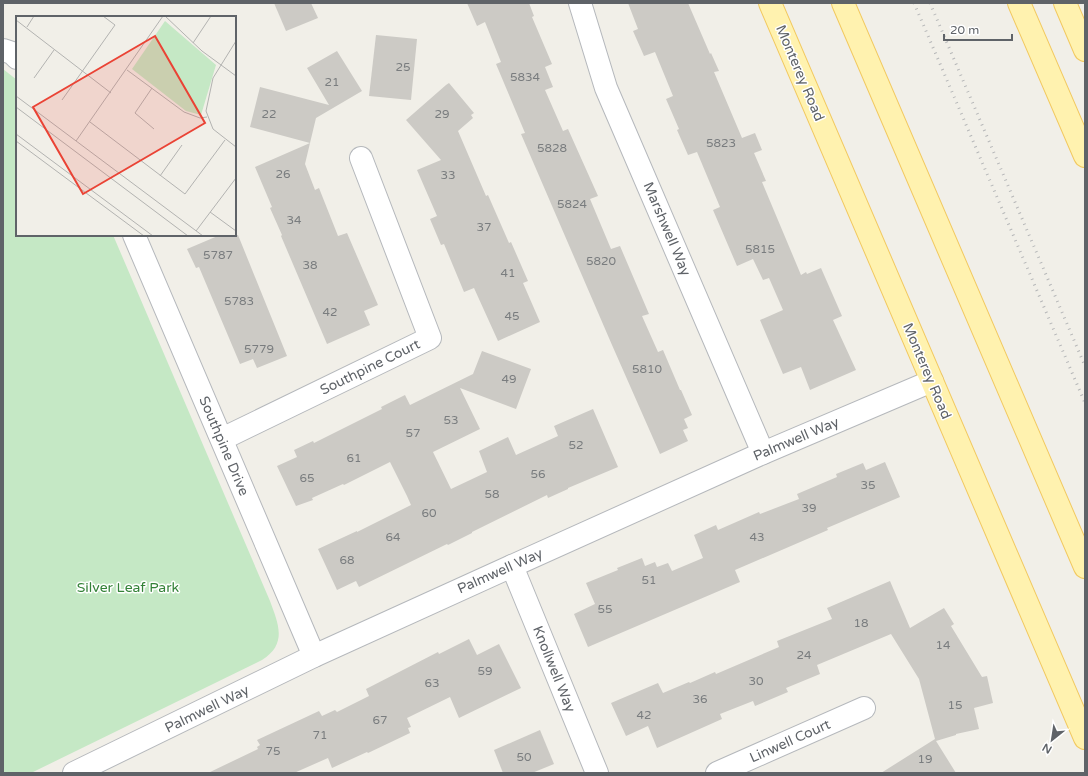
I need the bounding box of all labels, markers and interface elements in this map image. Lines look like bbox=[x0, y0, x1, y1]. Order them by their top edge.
inset map bbox=[16, 16, 236, 236]
scale bar bbox=[944, 16, 1012, 42]
street label: Monterey Road bbox=[772, 22, 828, 124]
text: 20 m bbox=[950, 23, 979, 37]
house number: 25 bbox=[395, 60, 411, 74]
house number: 5834 bbox=[510, 70, 541, 84]
house number: 21 bbox=[324, 75, 340, 89]
house number: 22 bbox=[261, 107, 277, 121]
house number: 29 bbox=[434, 107, 450, 121]
house number: 5823 bbox=[706, 136, 736, 150]
house number: 5828 bbox=[537, 141, 567, 155]
house number: 26 bbox=[275, 167, 291, 181]
house number: 33 bbox=[440, 168, 456, 182]
street label: Marshwell Way bbox=[640, 180, 695, 279]
house number: 5824 bbox=[557, 197, 588, 211]
house number: 34 bbox=[286, 213, 302, 227]
house number: 37 bbox=[476, 220, 492, 234]
house number: 5815 bbox=[745, 242, 775, 256]
house number: 5787 bbox=[203, 248, 233, 262]
house number: 5820 bbox=[586, 254, 617, 268]
house number: 38 bbox=[302, 258, 318, 272]
house number: 41 bbox=[500, 266, 516, 280]
house number: 5783 bbox=[224, 294, 254, 308]
house number: 42 bbox=[322, 305, 338, 319]
house number: 45 bbox=[504, 309, 520, 323]
street label: Monterey Road bbox=[899, 320, 955, 422]
street label: Southpine Court bbox=[317, 335, 423, 399]
house number: 5779 bbox=[244, 342, 274, 356]
house number: 5810 bbox=[632, 362, 663, 376]
house number: 49 bbox=[501, 372, 517, 386]
street label: Southpine Drive bbox=[195, 394, 253, 498]
house number: 53 bbox=[443, 413, 459, 427]
street label: Palmwell Way bbox=[751, 413, 842, 465]
house number: 57 bbox=[405, 426, 421, 440]
house number: 52 bbox=[568, 438, 584, 452]
house number: 61 bbox=[346, 451, 362, 465]
house number: 56 bbox=[530, 467, 546, 481]
house number: 65 bbox=[299, 471, 315, 485]
house number: 35 bbox=[860, 478, 876, 492]
house number: 58 bbox=[484, 487, 500, 501]
house number: 39 bbox=[801, 501, 817, 515]
house number: 60 bbox=[421, 506, 437, 520]
house number: 64 bbox=[385, 530, 401, 544]
house number: 43 bbox=[749, 530, 765, 544]
street label: Palmwell Way bbox=[455, 544, 546, 597]
house number: 68 bbox=[339, 553, 355, 567]
house number: 51 bbox=[641, 573, 657, 587]
park label: Silver Leaf Park bbox=[77, 579, 180, 596]
house number: 55 bbox=[597, 602, 613, 616]
house number: 18 bbox=[853, 616, 869, 630]
street label: Knollwell Way bbox=[529, 623, 579, 715]
house number: 14 bbox=[935, 638, 951, 652]
house number: 24 bbox=[796, 648, 812, 662]
house number: 59 bbox=[477, 664, 493, 678]
house number: 30 bbox=[748, 674, 764, 688]
house number: 63 bbox=[424, 676, 440, 690]
street label: Palmwell Way bbox=[162, 681, 252, 737]
house number: 36 bbox=[692, 692, 708, 706]
house number: 15 bbox=[947, 698, 963, 712]
house number: 42 bbox=[636, 708, 652, 722]
house number: 67 bbox=[372, 713, 388, 727]
street label: Linwell Court bbox=[747, 715, 834, 766]
north arrow bbox=[1032, 720, 1072, 760]
house number: 71 bbox=[312, 728, 328, 742]
text: N bbox=[1040, 740, 1054, 756]
house number: 75 bbox=[265, 744, 281, 758]
house number: 50 bbox=[516, 750, 532, 764]
house number: 19 bbox=[917, 752, 933, 766]

